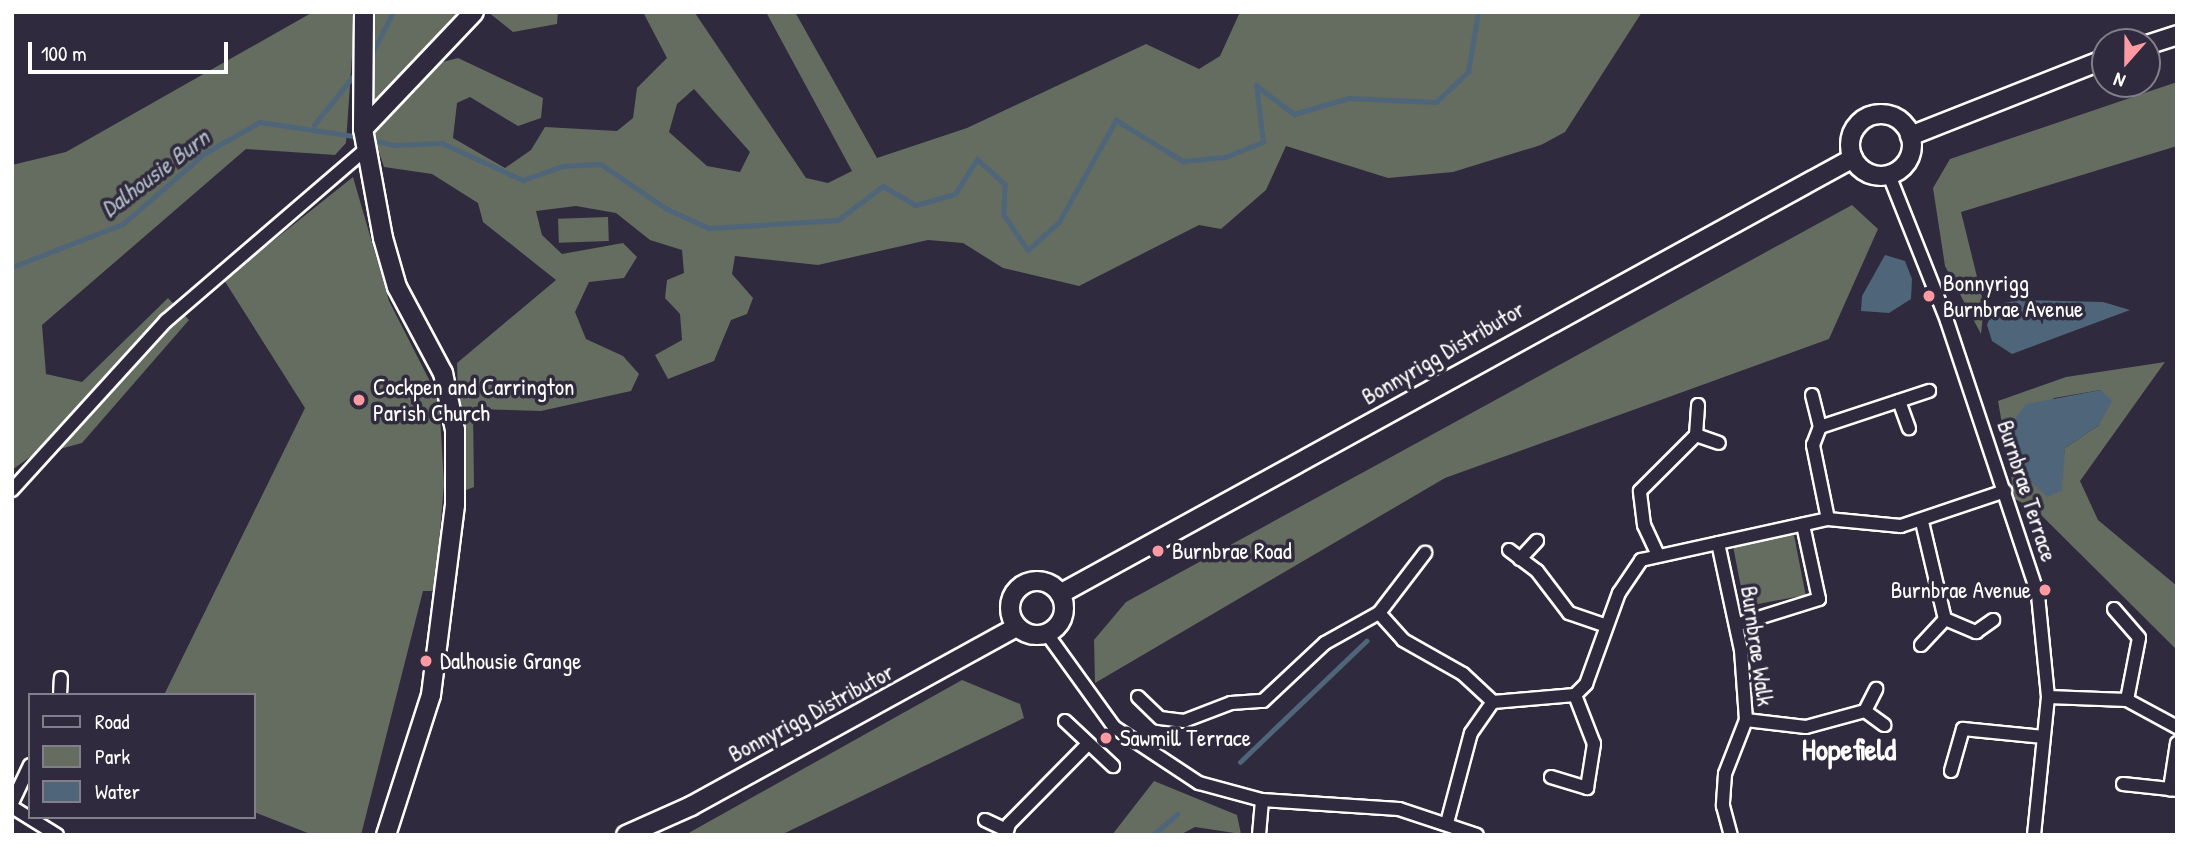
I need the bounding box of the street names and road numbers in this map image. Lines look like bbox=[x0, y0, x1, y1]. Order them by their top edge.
street label: Bonnyrigg Distributor bbox=[1357, 295, 1529, 411]
street label: Burnbrae Terrace bbox=[1991, 417, 2063, 565]
street label: Burnbrae Walk bbox=[1735, 584, 1779, 708]
street label: Bonnyrigg Distributor bbox=[724, 658, 898, 768]

